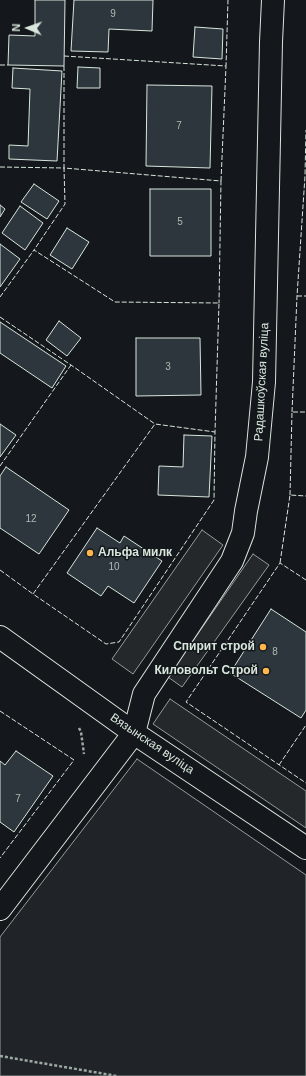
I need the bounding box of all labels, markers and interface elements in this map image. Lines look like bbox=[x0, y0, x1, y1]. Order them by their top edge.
north arrow bbox=[8, 8, 48, 48]
house number: 9 bbox=[110, 8, 116, 20]
text: N bbox=[10, 23, 22, 32]
house number: 7 bbox=[176, 120, 182, 132]
house number: 5 bbox=[177, 216, 183, 228]
street label: Радашкоўская вуліца bbox=[252, 322, 272, 442]
house number: 3 bbox=[165, 361, 171, 373]
house number: 12 bbox=[25, 513, 37, 525]
place label: Альфа милк bbox=[98, 546, 172, 560]
marker: Альфа милк bbox=[85, 548, 95, 558]
house number: 10 bbox=[108, 561, 120, 573]
place label: Спирит строй bbox=[173, 640, 255, 654]
marker: Спирит строй bbox=[258, 642, 268, 652]
house number: 8 bbox=[272, 646, 278, 658]
place label: Киловольт Строй bbox=[155, 664, 258, 678]
marker: Киловольт Строй bbox=[261, 666, 271, 676]
street label: Вязынская вуліца bbox=[107, 711, 197, 777]
house number: 7 bbox=[15, 793, 21, 805]

